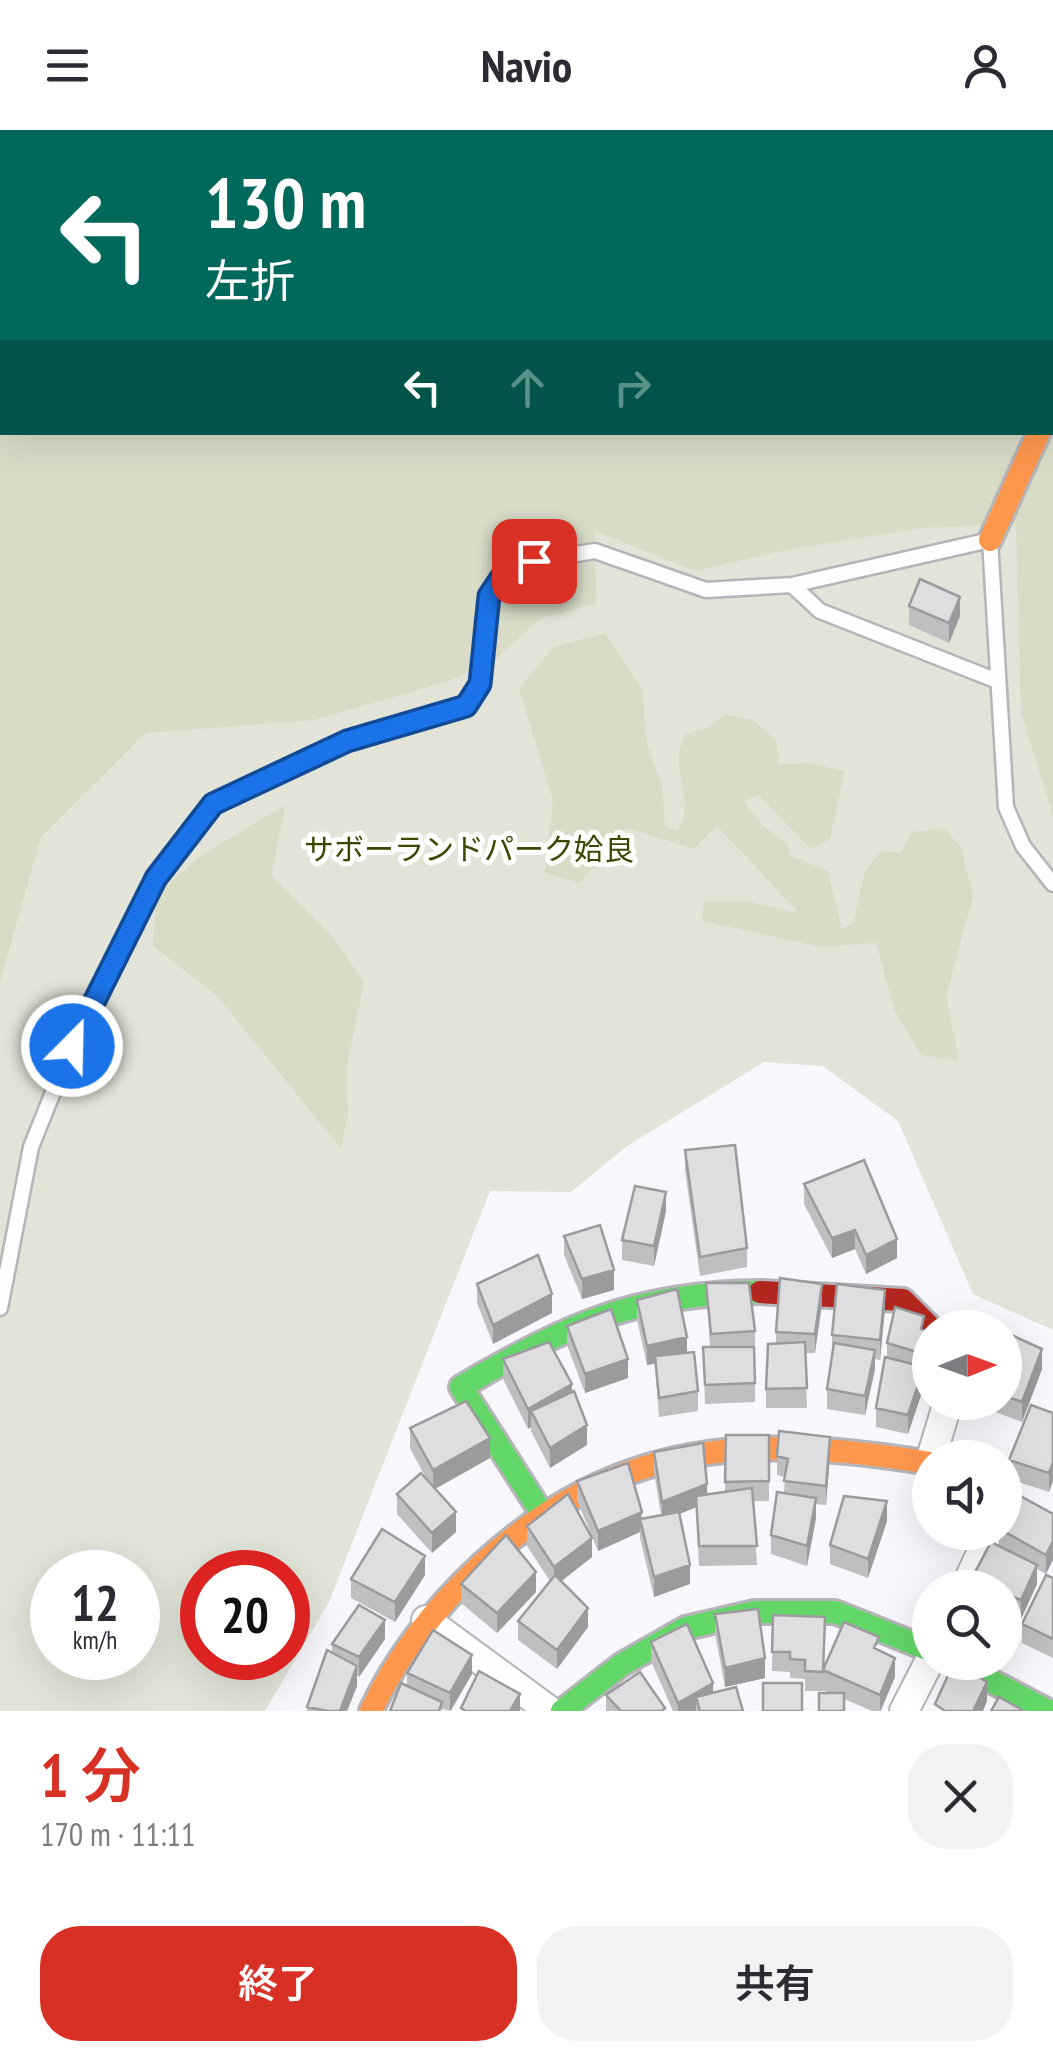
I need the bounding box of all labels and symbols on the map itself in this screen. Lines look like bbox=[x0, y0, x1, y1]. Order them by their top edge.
pin bbox=[492, 519, 577, 604]
park label: サボーランドパーク姶良 bbox=[304, 829, 634, 868]
position arrow bbox=[20.0, 994, 124.0, 1098]
north arrow bbox=[912, 1310, 1022, 1420]
speed limit sign: 20 bbox=[180, 1550, 310, 1680]

